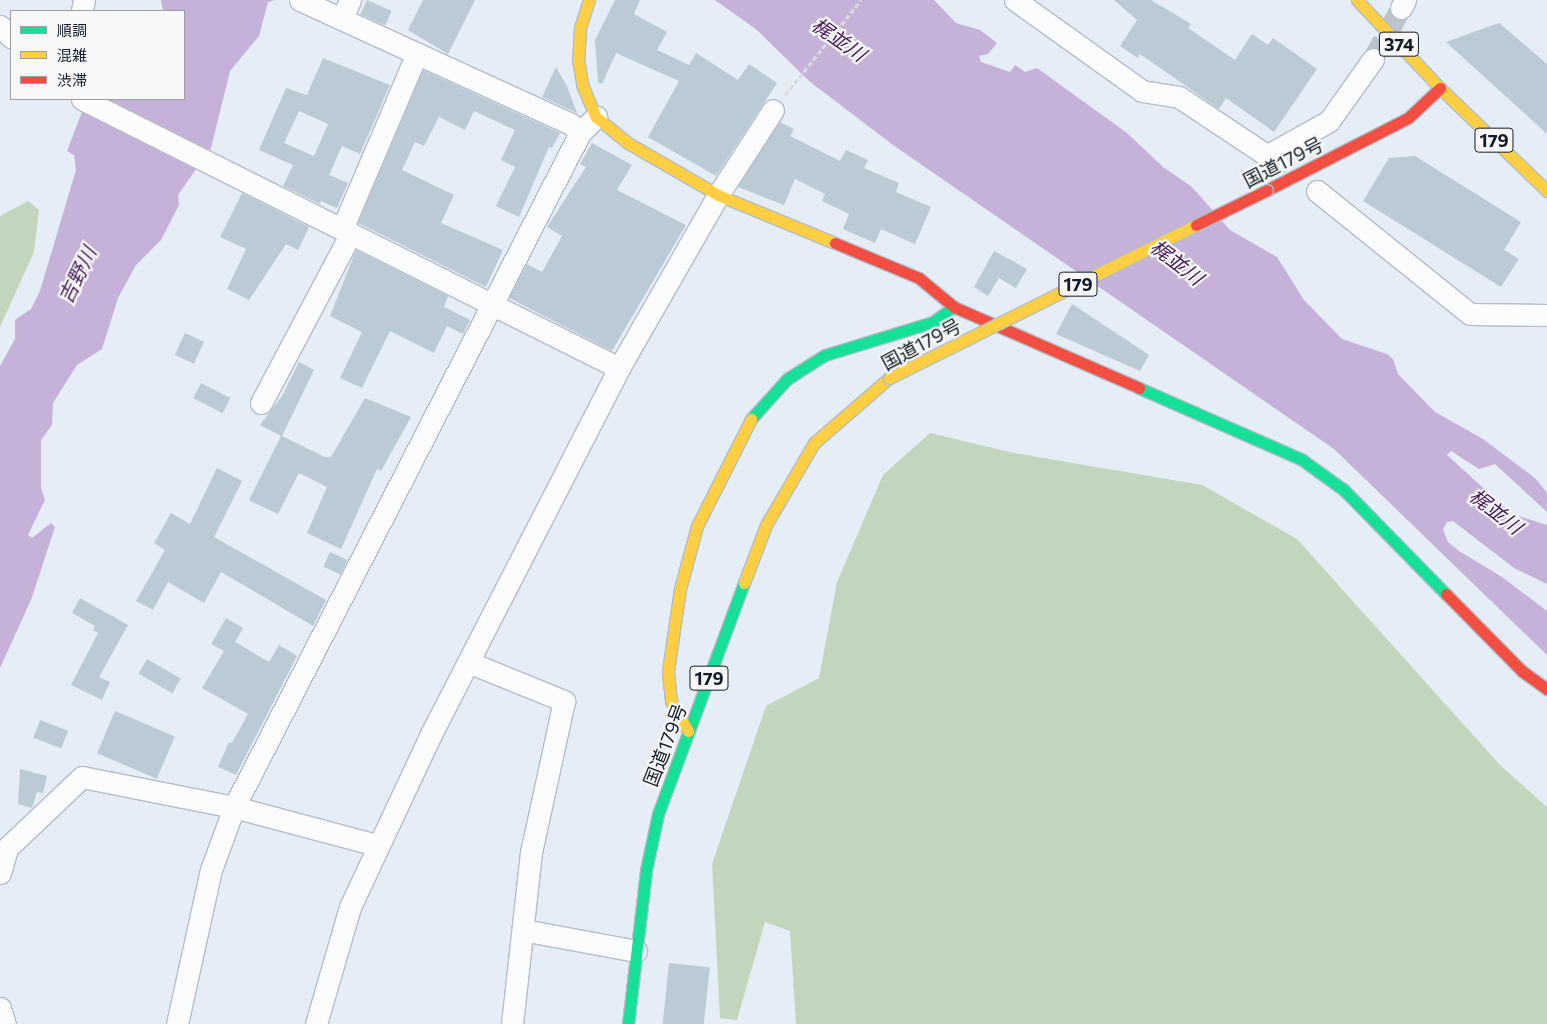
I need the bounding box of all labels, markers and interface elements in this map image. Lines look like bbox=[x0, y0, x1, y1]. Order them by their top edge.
legend bbox=[10, 10, 185, 100]
water label: 梶並川 bbox=[808, 12, 870, 66]
text: 順調 bbox=[57, 21, 87, 39]
road number: 374 bbox=[1378, 29, 1420, 60]
text: 混雑 bbox=[57, 46, 87, 64]
text: 渋滞 bbox=[57, 71, 87, 89]
road number: 179 bbox=[1474, 124, 1514, 156]
street label: 国道179号 bbox=[1239, 132, 1327, 192]
water label: 梶並川 bbox=[1146, 234, 1208, 290]
water label: 吉野川 bbox=[53, 243, 101, 307]
road number: 179 bbox=[1058, 268, 1098, 300]
street label: 国道179号 bbox=[877, 314, 965, 374]
water label: 梶並川 bbox=[1465, 483, 1527, 539]
road number: 179 bbox=[689, 662, 729, 694]
street label: 国道179号 bbox=[639, 700, 691, 790]

